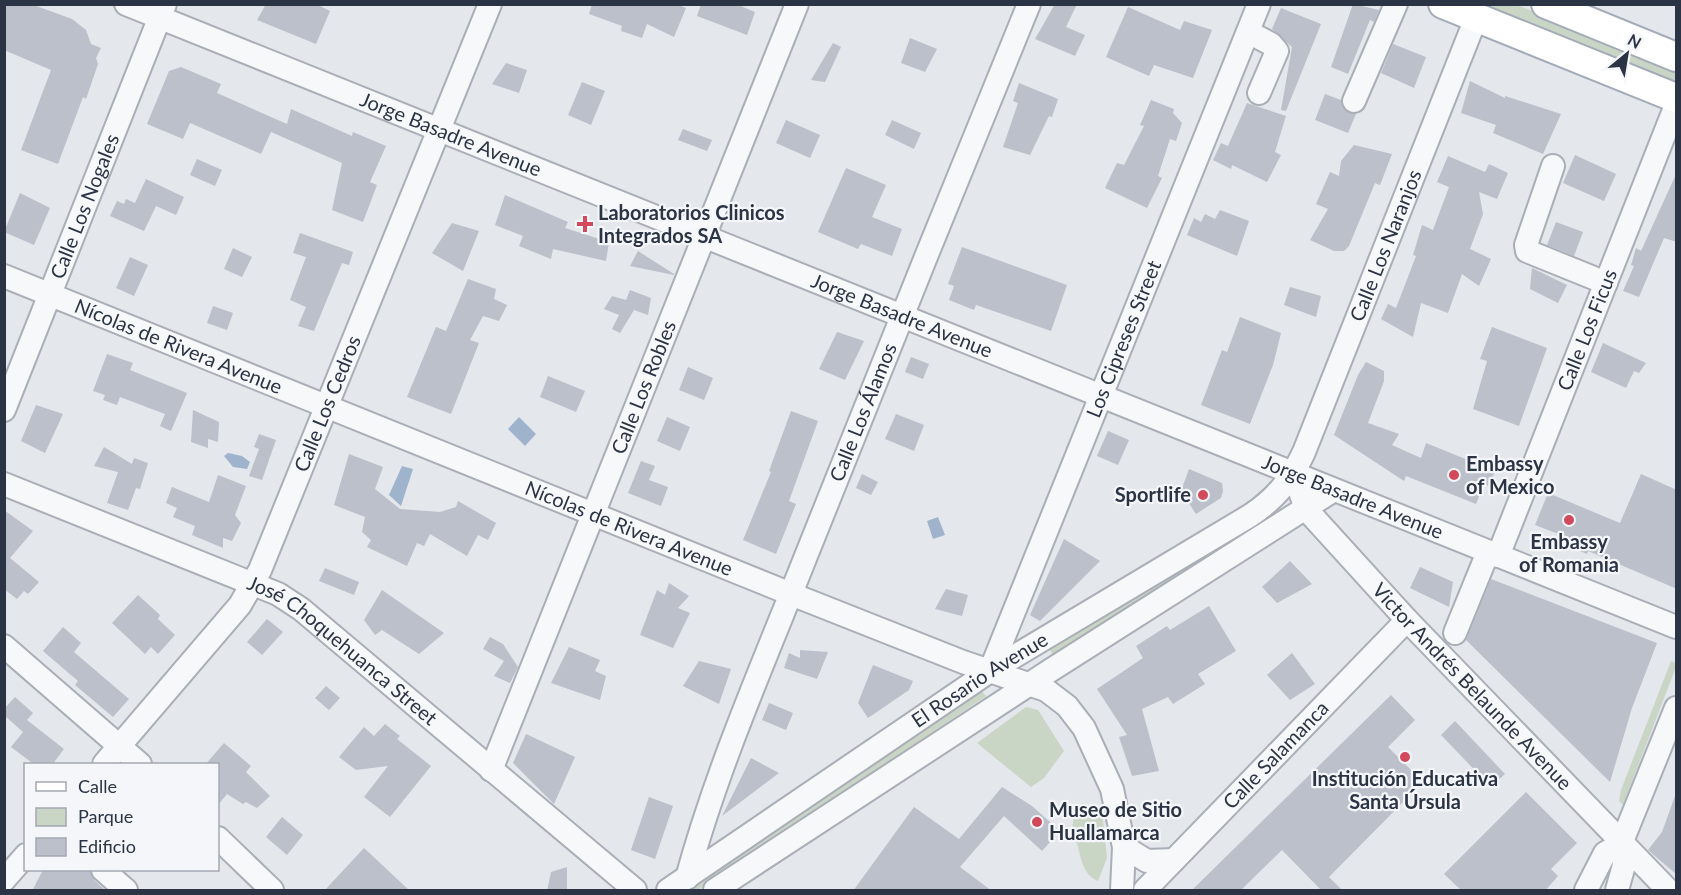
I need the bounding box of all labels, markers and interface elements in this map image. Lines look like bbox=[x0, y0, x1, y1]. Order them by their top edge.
north arrow bbox=[1597, 24, 1657, 84]
text: N bbox=[1625, 29, 1645, 52]
street label: Jorge Basadre Avenue bbox=[357, 86, 545, 181]
street label: Calle Los Nogales bbox=[44, 130, 123, 282]
street label: Calle Los Naranjos bbox=[1344, 166, 1426, 325]
place label: Laboratorios Clinicos Integrados SA bbox=[598, 200, 785, 247]
marker: Laboratorios Clinicos Integrados SA bbox=[576, 215, 594, 233]
street label: Los Cipreses Street bbox=[1081, 257, 1165, 421]
street label: Calle Los Ficus bbox=[1552, 265, 1621, 394]
street label: Jorge Basadre Avenue bbox=[808, 268, 996, 362]
street label: Nícolas de Rivera Avenue bbox=[71, 293, 286, 398]
street label: Calle Los Robles bbox=[606, 317, 680, 457]
street label: Calle Los Cedros bbox=[288, 332, 365, 475]
street label: Calle Los Álamos bbox=[824, 339, 901, 485]
street label: Jorge Basadre Avenue bbox=[1259, 449, 1447, 543]
place label: Embassy of Mexico bbox=[1466, 451, 1554, 498]
marker: Embassy of Mexico bbox=[1447, 468, 1461, 482]
street label: Nícolas de Rivera Avenue bbox=[522, 475, 737, 580]
place label: Sportlife bbox=[1115, 482, 1191, 506]
marker: Sportlife bbox=[1196, 488, 1210, 502]
marker: Embassy of Romania bbox=[1562, 513, 1576, 527]
place label: Embassy of Romania bbox=[1519, 529, 1619, 576]
street label: José Choquehuanca Street bbox=[244, 570, 443, 729]
street label: Victor Andrés Belaunde Avenue bbox=[1368, 577, 1577, 794]
street label: El Rosario Avenue bbox=[907, 626, 1052, 732]
street label: Calle Salamanca bbox=[1218, 695, 1333, 813]
marker: Institución Educativa Santa Úrsula bbox=[1398, 750, 1412, 764]
legend bbox=[24, 763, 219, 871]
place label: Institución Educativa Santa Úrsula bbox=[1312, 766, 1498, 813]
text: Calle bbox=[78, 775, 117, 797]
place label: Museo de Sitio Huallamarca bbox=[1049, 797, 1182, 844]
text: Parque bbox=[78, 805, 133, 827]
marker: Museo de Sitio Huallamarca bbox=[1030, 815, 1044, 829]
text: Edificio bbox=[78, 835, 136, 857]

